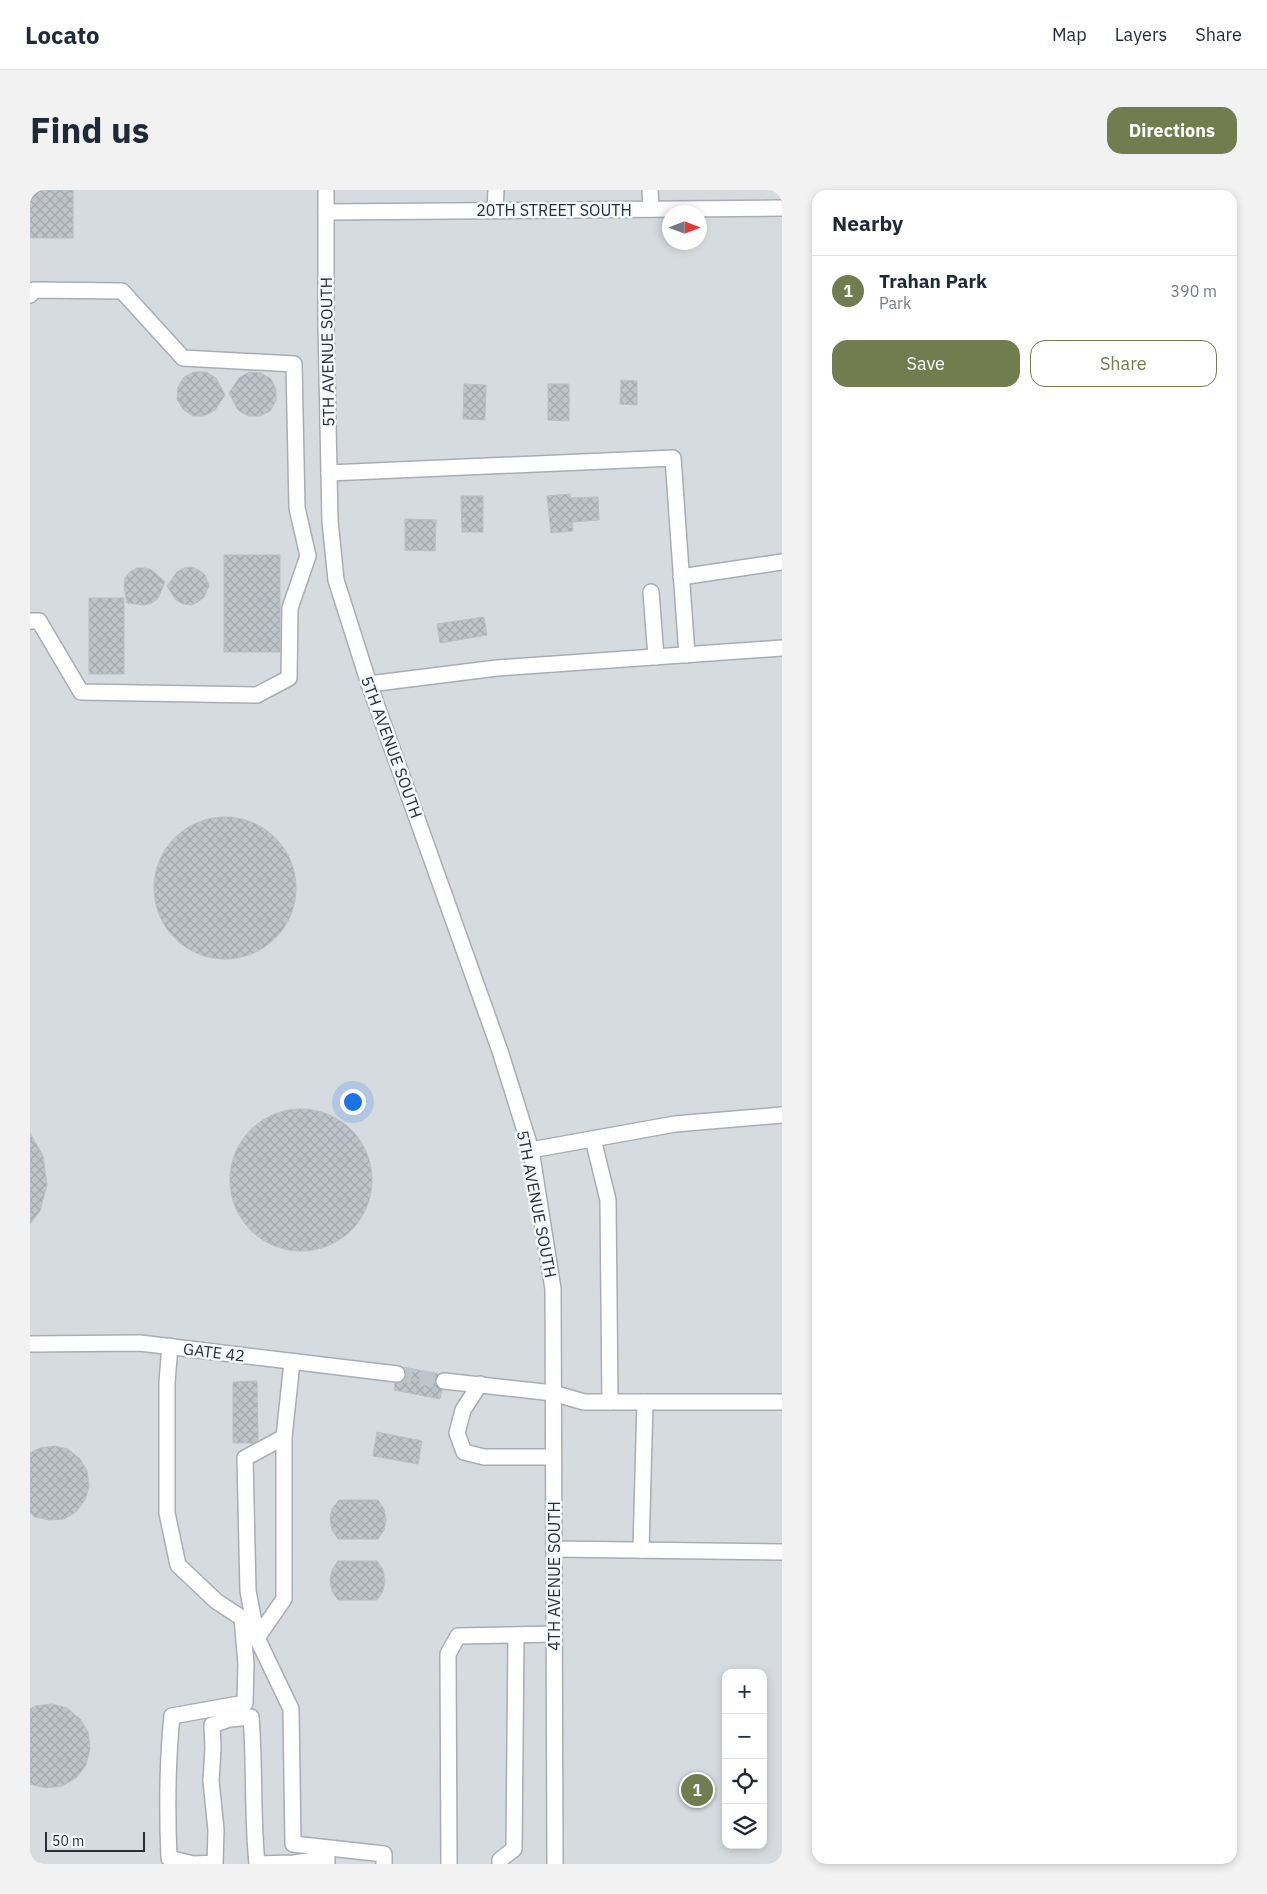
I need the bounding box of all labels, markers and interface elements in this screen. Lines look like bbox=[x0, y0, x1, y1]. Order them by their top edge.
text: Locato bbox=[25, 19, 100, 51]
text: Map bbox=[1052, 23, 1087, 46]
text: Layers bbox=[1115, 23, 1167, 46]
text: Share bbox=[1195, 23, 1242, 46]
text: Find us bbox=[30, 107, 149, 153]
button: Directions bbox=[1107, 107, 1237, 154]
street label: 20TH STREET SOUTH bbox=[476, 200, 632, 220]
north arrow bbox=[662, 205, 707, 250]
text: Nearby bbox=[832, 209, 903, 237]
text: Trahan Park bbox=[879, 269, 987, 293]
street label: 5TH AVENUE SOUTH bbox=[316, 277, 338, 427]
text: 1 bbox=[843, 281, 853, 301]
text: 390 m bbox=[1170, 281, 1217, 301]
text: Park bbox=[879, 293, 911, 313]
button: Save bbox=[832, 340, 1020, 387]
button: Share bbox=[1030, 340, 1217, 387]
street label: 5TH AVENUE SOUTH bbox=[357, 673, 427, 821]
your location bbox=[340, 1089, 366, 1115]
street label: 5TH AVENUE SOUTH bbox=[513, 1129, 561, 1279]
street label: GATE 42 bbox=[182, 1338, 246, 1366]
street label: 4TH AVENUE SOUTH bbox=[544, 1501, 564, 1651]
map controls bbox=[722, 1669, 767, 1849]
button: + bbox=[722, 1669, 767, 1714]
button: − bbox=[722, 1714, 767, 1759]
button: locate bbox=[722, 1759, 767, 1804]
pin: 1 bbox=[681, 1771, 713, 1809]
button: layers bbox=[722, 1804, 767, 1849]
scale bar bbox=[45, 1829, 145, 1852]
text: 50 m bbox=[52, 1832, 84, 1850]

